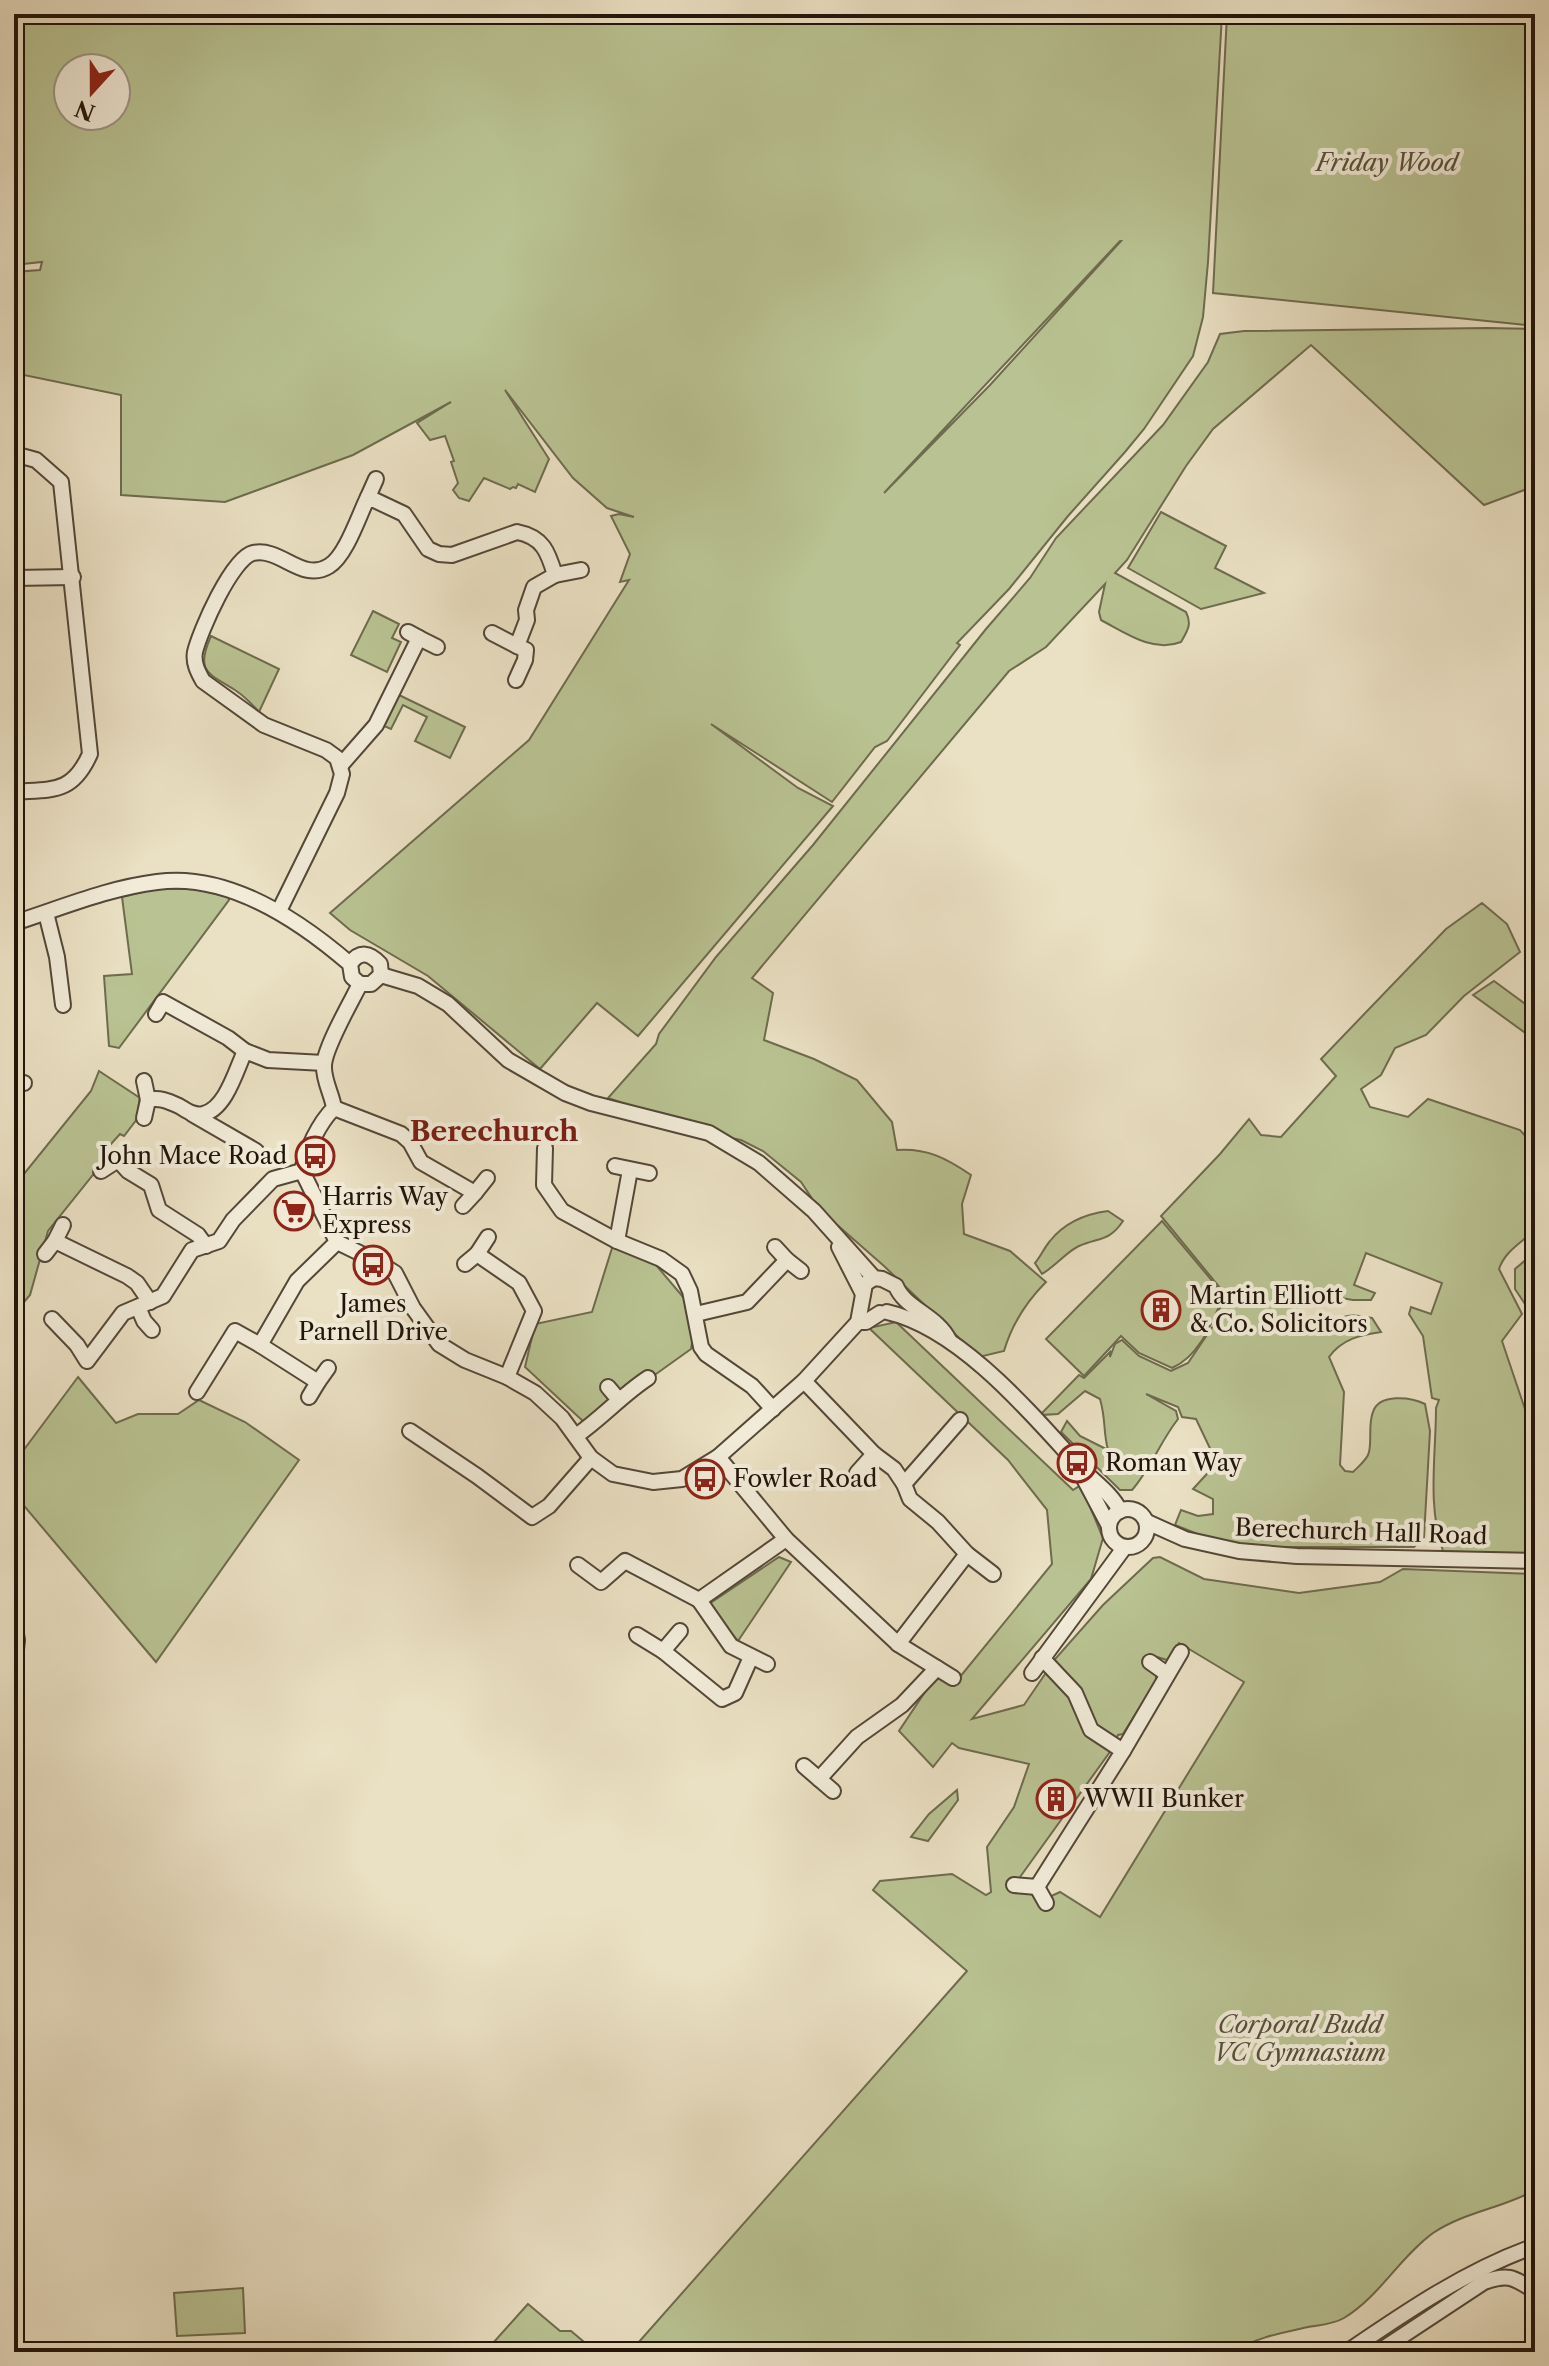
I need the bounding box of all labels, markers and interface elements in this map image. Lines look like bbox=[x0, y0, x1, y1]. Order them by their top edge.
north arrow bbox=[52, 52, 132, 132]
text: N bbox=[71, 94, 99, 126]
park label: Friday Wood bbox=[1314, 148, 1461, 177]
district label: Berechurch bbox=[410, 1114, 578, 1148]
bus stop icon: John Mace Road bbox=[294, 1135, 336, 1177]
place label: John Mace Road bbox=[95, 1141, 287, 1170]
place label: Harris Way Express bbox=[322, 1182, 449, 1239]
supermarket icon: Harris Way Express bbox=[273, 1190, 315, 1232]
bus stop icon: James Parnell Drive bbox=[352, 1244, 394, 1286]
place label: Martin Elliott & Co. Solicitors bbox=[1189, 1281, 1368, 1338]
place label: James Parnell Drive bbox=[298, 1289, 448, 1346]
building icon: Martin Elliott & Co. Solicitors bbox=[1140, 1289, 1182, 1331]
bus stop icon: Roman Way bbox=[1056, 1442, 1098, 1484]
place label: Roman Way bbox=[1105, 1448, 1243, 1477]
bus stop icon: Fowler Road bbox=[684, 1458, 726, 1500]
place label: Fowler Road bbox=[733, 1464, 878, 1493]
street label: Berechurch Hall Road bbox=[1234, 1513, 1488, 1550]
building icon: WWII Bunker bbox=[1035, 1778, 1077, 1820]
place label: WWII Bunker bbox=[1083, 1784, 1244, 1813]
park label: Corporal Budd VC Gymnasium bbox=[1214, 2010, 1386, 2067]

